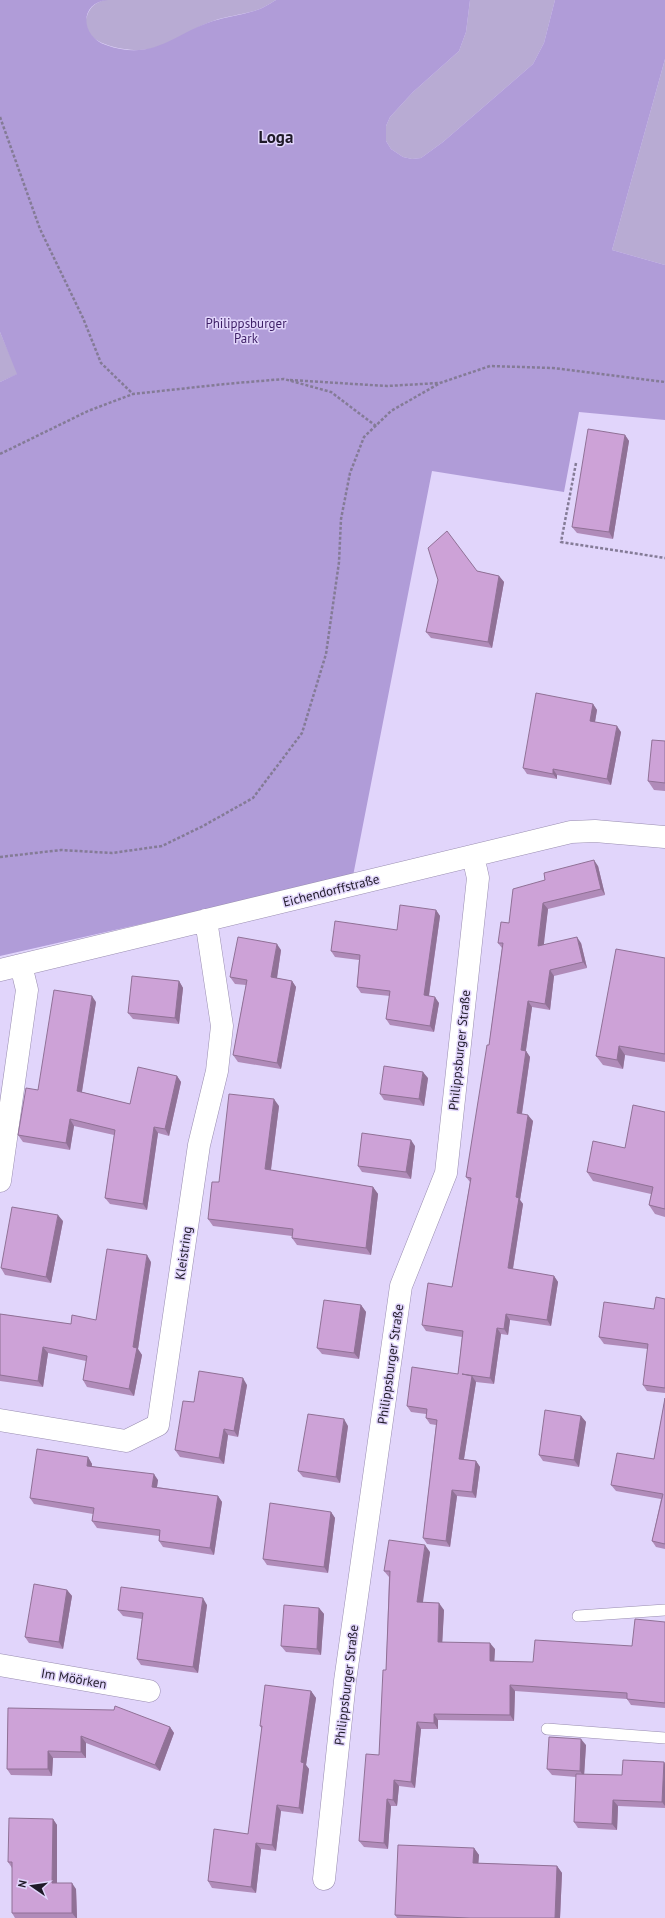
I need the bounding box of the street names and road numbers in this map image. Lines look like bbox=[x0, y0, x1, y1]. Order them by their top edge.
street label: Eichendorffstraße bbox=[281, 870, 381, 911]
street label: Philippsburger Straße bbox=[445, 989, 474, 1111]
street label: Kleistring bbox=[171, 1225, 196, 1281]
street label: Philippsburger Straße bbox=[374, 1303, 407, 1425]
street label: Philippsburger Straße bbox=[331, 1624, 362, 1746]
street label: Im Möörken bbox=[40, 1664, 108, 1693]

